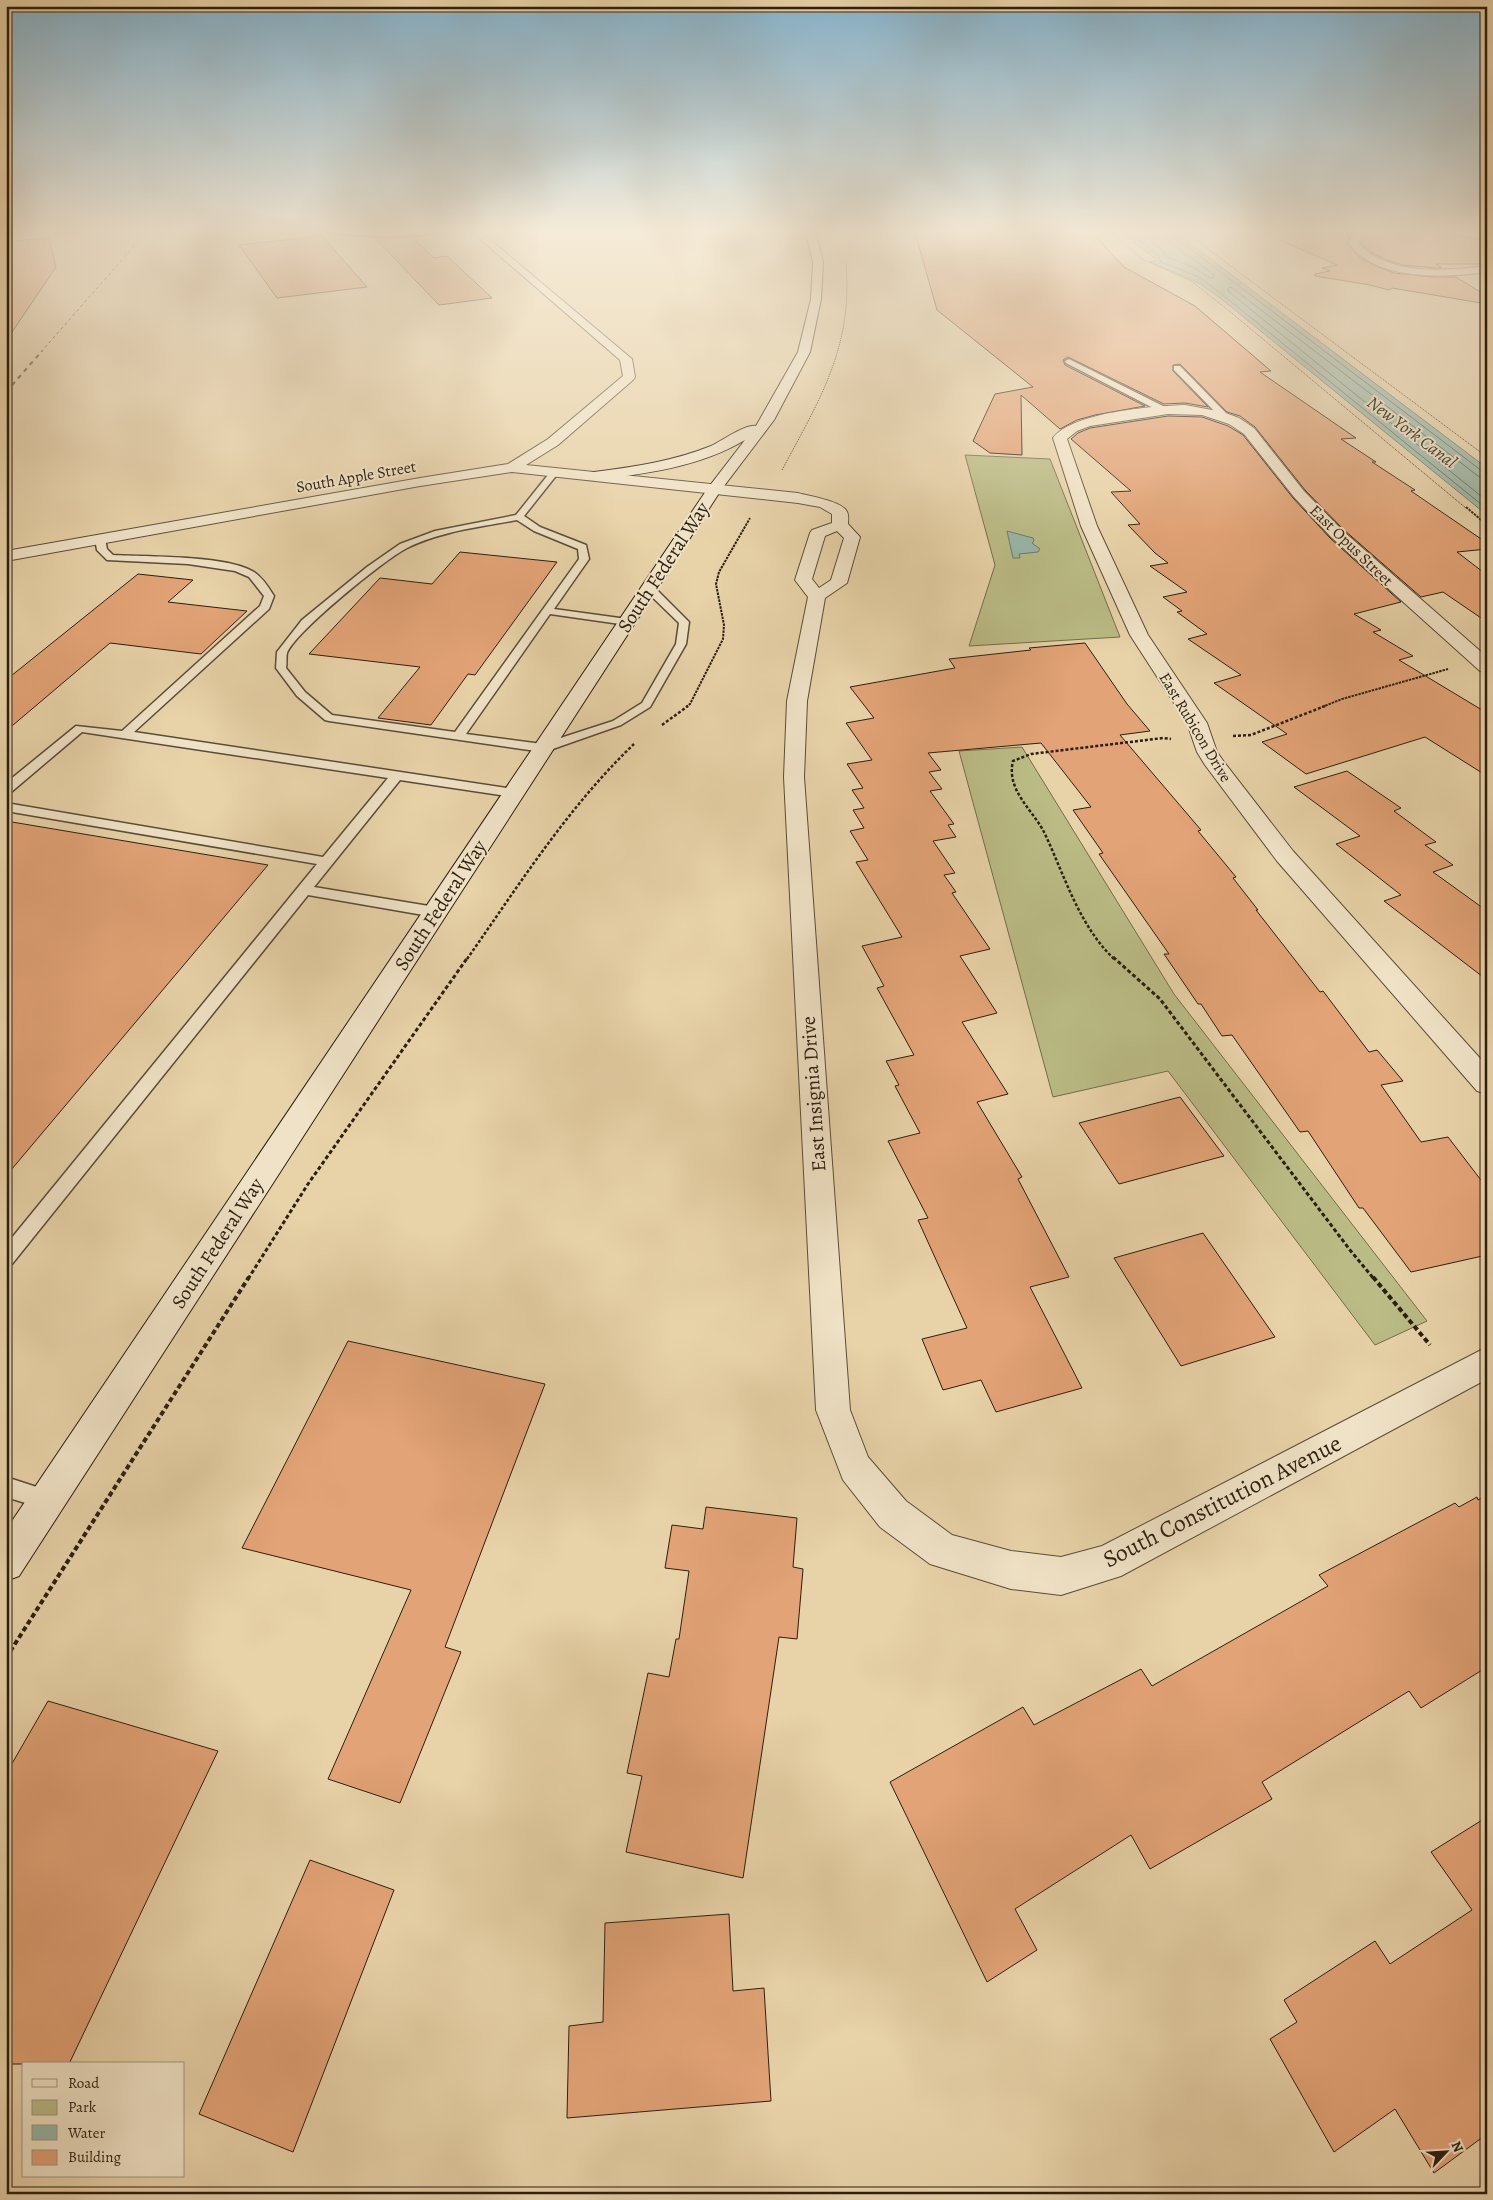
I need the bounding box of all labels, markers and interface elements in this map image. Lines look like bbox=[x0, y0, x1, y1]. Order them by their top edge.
water label: New York Canal bbox=[1362, 390, 1462, 474]
street label: South Apple Street bbox=[295, 456, 418, 498]
street label: South Federal Way bbox=[611, 496, 716, 638]
street label: East Opus Street bbox=[1305, 500, 1398, 591]
street label: East Rubicon Drive bbox=[1154, 669, 1237, 787]
street label: South Federal Way bbox=[388, 834, 493, 976]
street label: East Insignia Drive bbox=[795, 1015, 832, 1173]
street label: South Federal Way bbox=[165, 1172, 270, 1314]
street label: South Constitution Avenue bbox=[1097, 1427, 1347, 1575]
legend bbox=[22, 2062, 185, 2178]
text: Road bbox=[68, 2073, 100, 2093]
text: Park bbox=[68, 2097, 97, 2117]
text: Water bbox=[67, 2123, 105, 2143]
north arrow bbox=[1420, 2128, 1470, 2178]
text: N bbox=[1447, 2138, 1468, 2155]
text: Building bbox=[68, 2147, 121, 2167]

